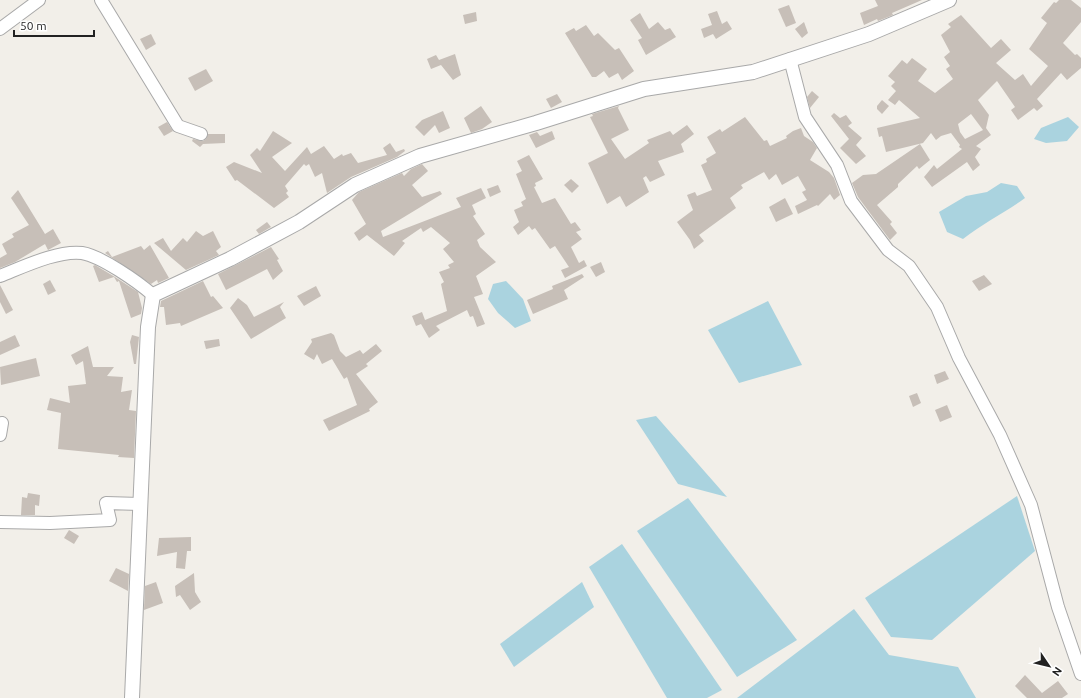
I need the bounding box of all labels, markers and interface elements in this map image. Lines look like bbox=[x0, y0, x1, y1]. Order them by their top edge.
scale bar bbox=[14, 12, 94, 38]
text: 50 m bbox=[20, 19, 47, 32]
north arrow bbox=[1029, 646, 1069, 686]
text: N bbox=[1050, 665, 1064, 679]

